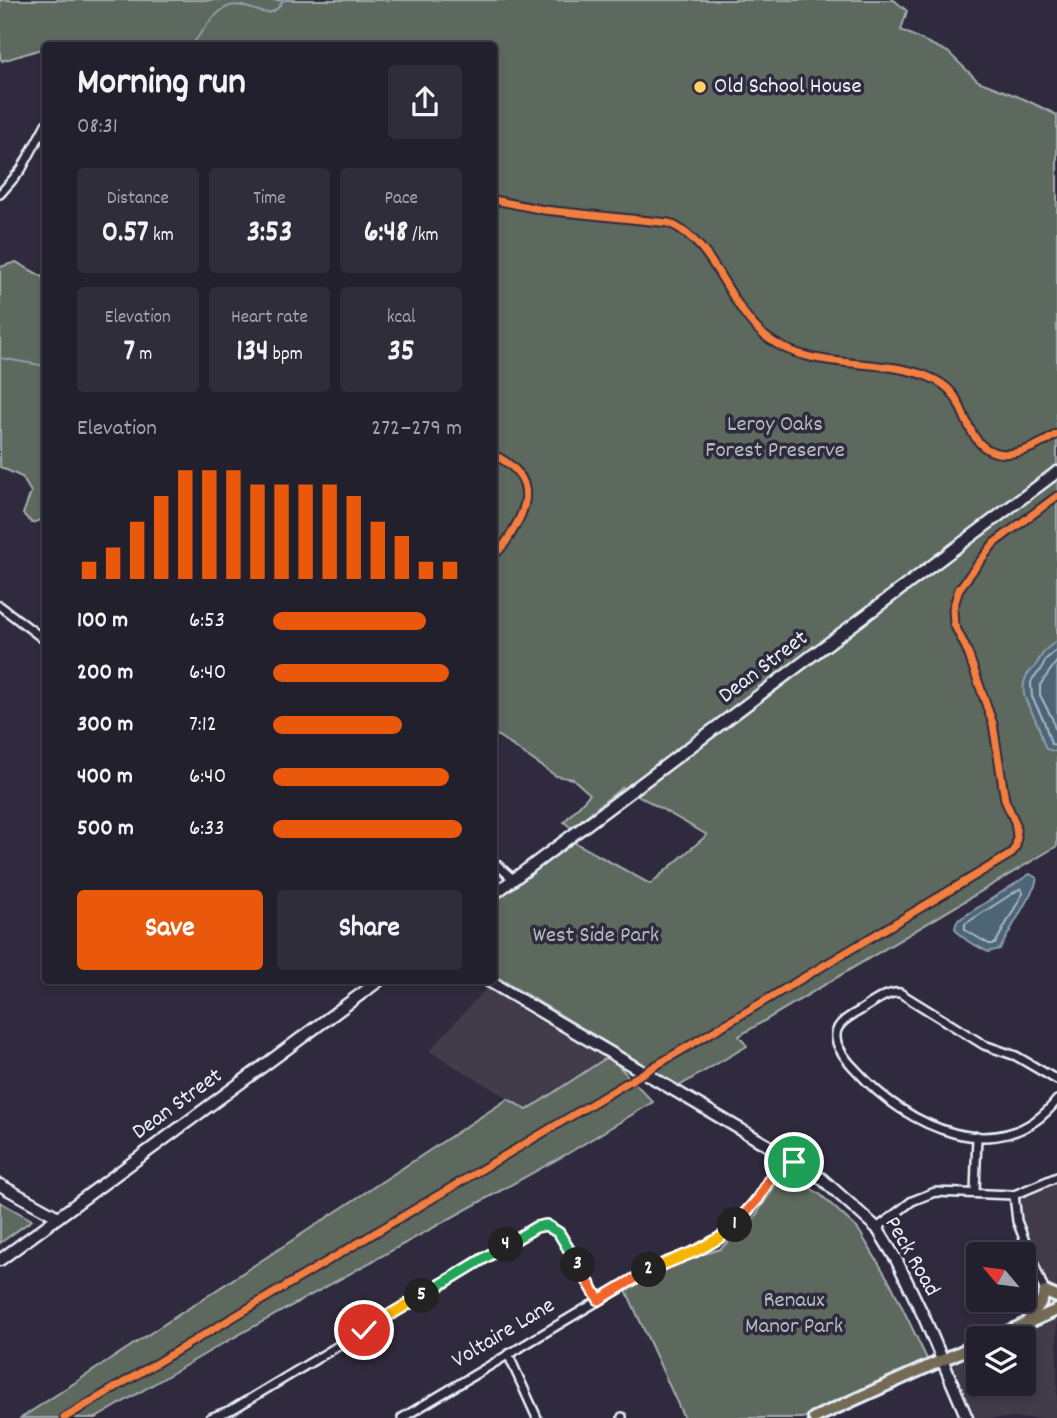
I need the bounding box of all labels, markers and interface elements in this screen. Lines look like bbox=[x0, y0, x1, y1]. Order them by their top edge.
text: Morning run bbox=[77, 57, 246, 112]
button: share bbox=[388, 65, 462, 139]
place label: Old School House bbox=[714, 71, 862, 104]
marker: Old School House bbox=[692, 79, 708, 95]
text: 08:31 bbox=[77, 111, 118, 144]
text: Distance bbox=[107, 186, 169, 213]
text: Time bbox=[253, 186, 286, 213]
text: Pace bbox=[384, 186, 418, 213]
text: 0.57 bbox=[102, 213, 149, 256]
text: 3:53 bbox=[247, 213, 292, 256]
text: 6:48 bbox=[364, 213, 408, 256]
text: km bbox=[149, 223, 174, 250]
text: /km bbox=[408, 223, 439, 250]
text: Elevation bbox=[105, 305, 171, 332]
text: Heart rate bbox=[231, 305, 308, 332]
text: kcal bbox=[387, 305, 416, 332]
text: 7 bbox=[123, 332, 135, 375]
text: 134 bbox=[236, 332, 268, 375]
text: 35 bbox=[388, 332, 415, 375]
text: m bbox=[135, 342, 152, 369]
text: bpm bbox=[268, 342, 303, 369]
park label: Leroy Oaks Forest Preserve bbox=[705, 409, 845, 468]
text: Elevation bbox=[77, 413, 157, 446]
text: 272–279 m bbox=[371, 413, 462, 446]
text: 100 m bbox=[77, 605, 128, 638]
text: 6:53 bbox=[189, 605, 225, 638]
street label: Dean Street bbox=[712, 623, 816, 713]
text: 200 m bbox=[77, 657, 133, 690]
text: 6:40 bbox=[189, 657, 226, 690]
text: 300 m bbox=[77, 709, 133, 742]
text: 7:12 bbox=[189, 709, 217, 742]
text: 400 m bbox=[77, 761, 133, 794]
text: 6:40 bbox=[189, 761, 226, 794]
text: 500 m bbox=[77, 813, 134, 846]
text: 6:33 bbox=[189, 813, 225, 846]
button: Save bbox=[77, 890, 263, 970]
button: Share bbox=[277, 890, 462, 970]
park label: West Side Park bbox=[533, 920, 659, 953]
street label: Dean Street bbox=[126, 1061, 230, 1149]
pin bbox=[764, 1132, 824, 1192]
icon: arrive bbox=[775, 1143, 813, 1181]
pin: 1 bbox=[718, 1208, 752, 1242]
text: 1 bbox=[732, 1211, 737, 1238]
street label: Peck Road bbox=[875, 1211, 947, 1303]
pin: 4 bbox=[489, 1228, 524, 1262]
text: 4 bbox=[502, 1231, 509, 1258]
north arrow bbox=[966, 1242, 1036, 1312]
map controls bbox=[966, 1242, 1036, 1396]
pin: 3 bbox=[560, 1248, 596, 1282]
text: 3 bbox=[573, 1251, 582, 1278]
pin: 2 bbox=[632, 1252, 666, 1288]
text: 2 bbox=[644, 1256, 653, 1283]
pin: 5 bbox=[404, 1278, 440, 1314]
text: 5 bbox=[417, 1282, 426, 1309]
park label: Renaux Manor Park bbox=[745, 1285, 843, 1344]
street label: Voltaire Lane bbox=[446, 1290, 562, 1378]
pin bbox=[334, 1300, 394, 1360]
icon: check bbox=[345, 1311, 383, 1349]
button: layers bbox=[966, 1326, 1036, 1396]

